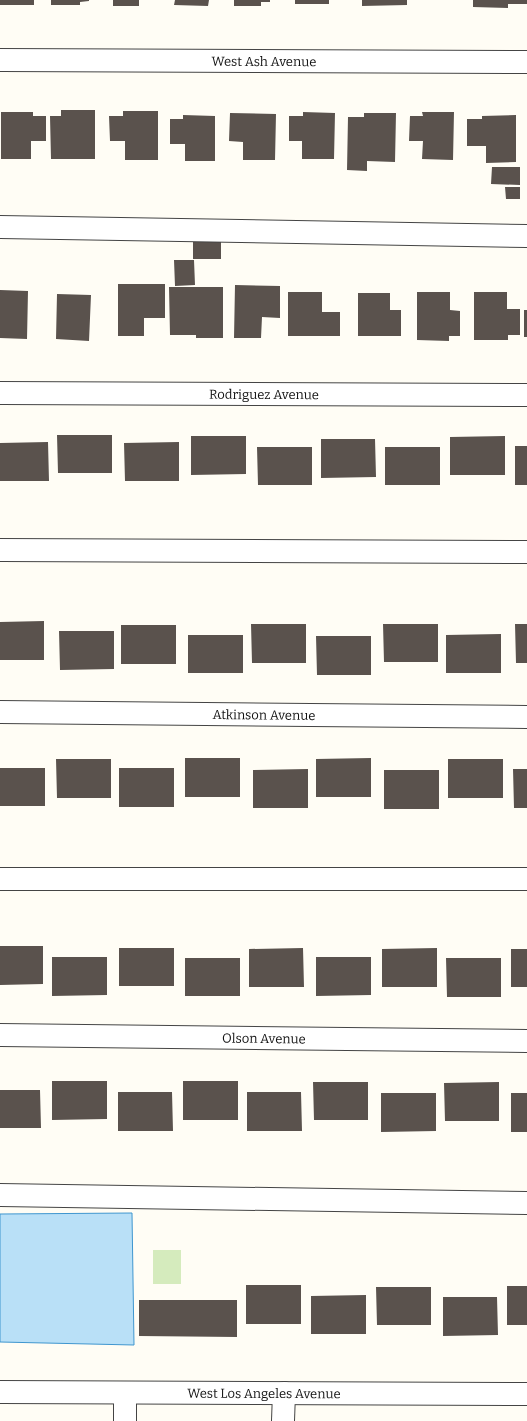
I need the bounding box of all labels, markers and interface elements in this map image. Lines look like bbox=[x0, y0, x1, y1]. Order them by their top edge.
street label: West Ash Avenue bbox=[212, 53, 316, 69]
street label: Rodriguez Avenue bbox=[209, 386, 319, 402]
street label: Atkinson Avenue bbox=[212, 707, 316, 722]
street label: Olson Avenue bbox=[222, 1030, 306, 1046]
street label: West Los Angeles Avenue bbox=[187, 1385, 341, 1401]

